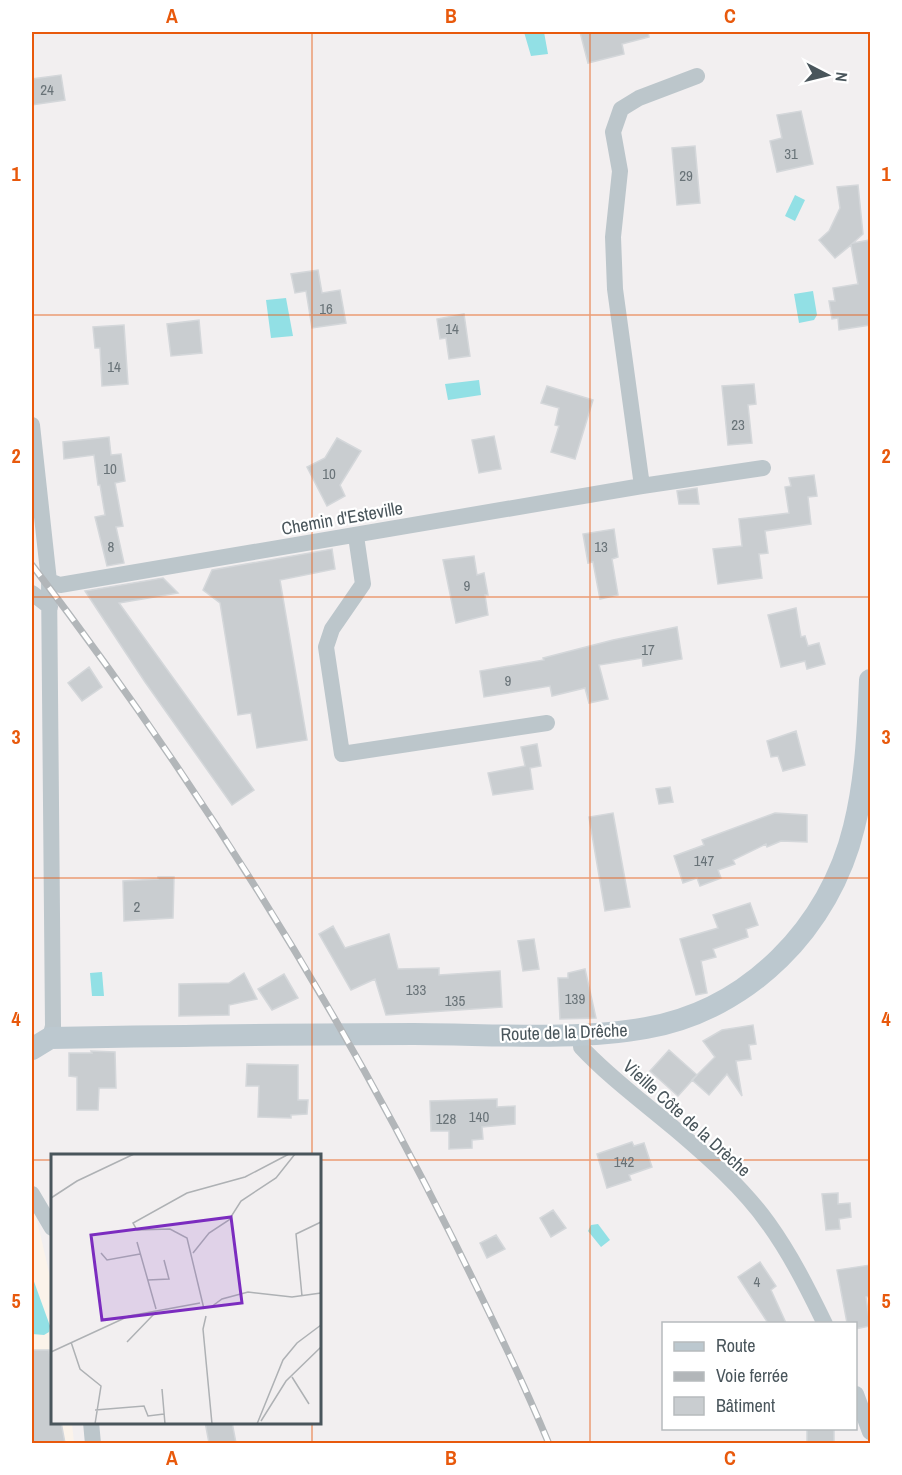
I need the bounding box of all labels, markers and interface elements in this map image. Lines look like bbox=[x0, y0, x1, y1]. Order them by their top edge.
text: A bbox=[166, 2, 178, 29]
text: B bbox=[445, 2, 457, 29]
text: C bbox=[724, 2, 736, 29]
north arrow bbox=[797, 45, 857, 105]
text: N bbox=[830, 71, 853, 83]
house number: 24 bbox=[40, 79, 54, 100]
house number: 31 bbox=[784, 143, 798, 164]
text: 1 bbox=[11, 160, 21, 187]
text: 1 bbox=[881, 160, 891, 187]
house number: 29 bbox=[679, 165, 693, 186]
house number: 16 bbox=[319, 298, 333, 319]
house number: 14 bbox=[445, 318, 459, 339]
house number: 14 bbox=[107, 356, 121, 377]
house number: 23 bbox=[731, 414, 745, 435]
text: 2 bbox=[11, 442, 21, 469]
text: 2 bbox=[881, 442, 891, 469]
house number: 10 bbox=[103, 458, 117, 479]
house number: 10 bbox=[322, 463, 336, 484]
street label: Chemin d'Esteville bbox=[279, 495, 405, 541]
house number: 8 bbox=[108, 536, 115, 557]
house number: 13 bbox=[594, 536, 608, 557]
house number: 9 bbox=[464, 575, 471, 596]
house number: 17 bbox=[641, 639, 655, 660]
house number: 9 bbox=[505, 670, 512, 691]
text: 3 bbox=[11, 723, 21, 750]
text: 3 bbox=[881, 723, 891, 750]
house number: 147 bbox=[694, 850, 714, 871]
house number: 2 bbox=[134, 896, 141, 917]
house number: 133 bbox=[406, 979, 426, 1000]
house number: 139 bbox=[565, 988, 585, 1009]
house number: 135 bbox=[445, 990, 465, 1011]
text: 4 bbox=[11, 1005, 21, 1032]
text: 4 bbox=[881, 1005, 891, 1032]
street label: Route de la Drêche bbox=[500, 1017, 628, 1047]
street label: Vieille Côte de la Drèche bbox=[618, 1054, 756, 1182]
house number: 140 bbox=[469, 1106, 489, 1127]
house number: 128 bbox=[436, 1108, 456, 1129]
house number: 142 bbox=[614, 1151, 634, 1172]
inset map bbox=[51, 1154, 321, 1424]
house number: 4 bbox=[754, 1271, 761, 1292]
text: 5 bbox=[11, 1287, 21, 1314]
text: 5 bbox=[881, 1287, 891, 1314]
legend bbox=[662, 1322, 857, 1430]
text: Route bbox=[716, 1333, 755, 1358]
text: Voie ferrée bbox=[716, 1363, 788, 1388]
text: Bâtiment bbox=[716, 1393, 775, 1418]
text: A bbox=[166, 1444, 178, 1471]
text: B bbox=[445, 1444, 457, 1471]
text: C bbox=[724, 1444, 736, 1471]

